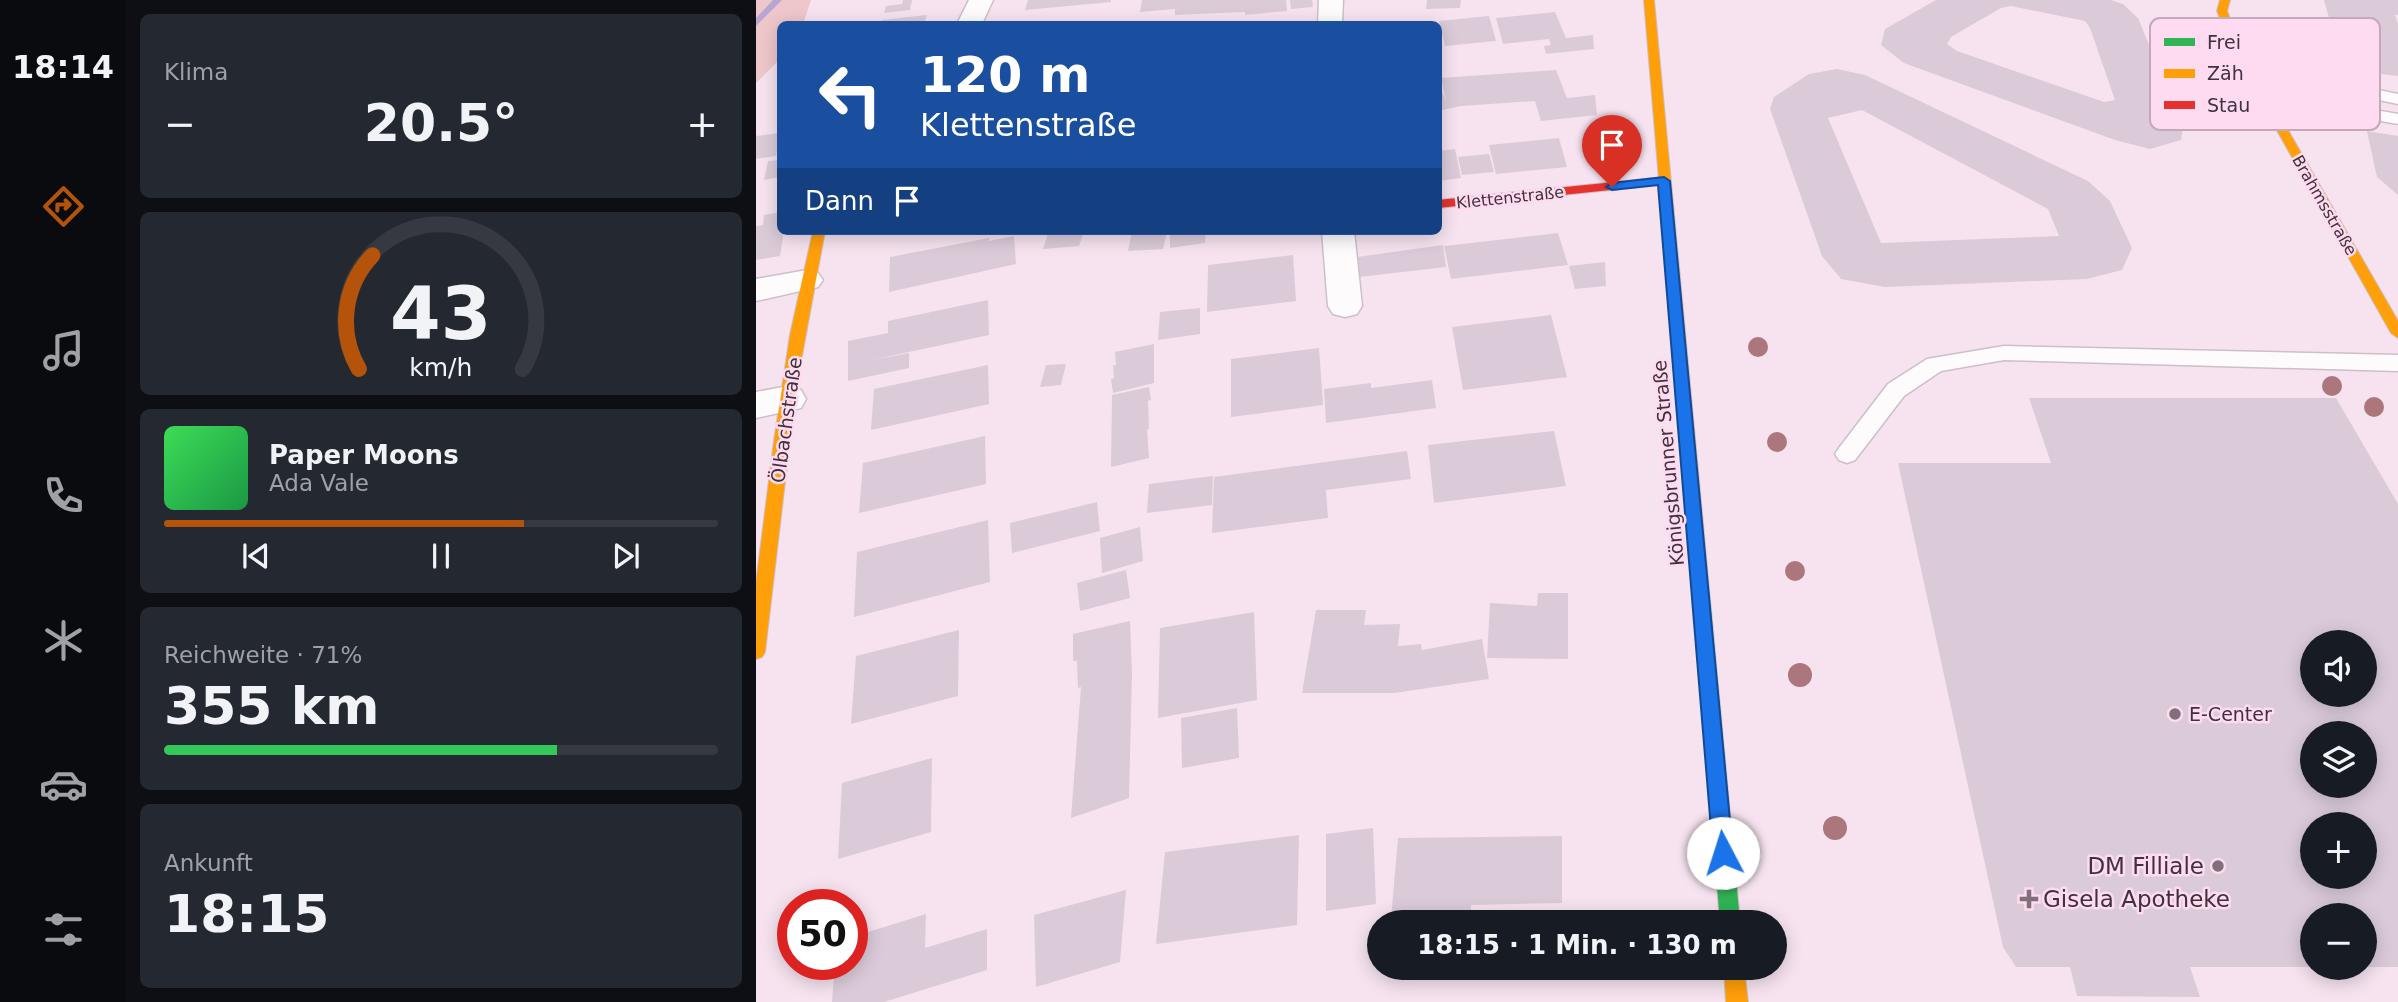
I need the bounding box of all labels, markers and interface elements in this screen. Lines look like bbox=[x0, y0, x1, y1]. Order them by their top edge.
legend bbox=[2150, 18, 2380, 130]
text: Frei bbox=[2207, 31, 2241, 53]
text: 120 m bbox=[920, 47, 1090, 104]
text: 18:14 bbox=[12, 48, 114, 86]
icon: left bbox=[805, 49, 896, 140]
text: Klima bbox=[164, 59, 228, 85]
text: Zäh bbox=[2207, 62, 2244, 84]
text: 20.5° bbox=[364, 93, 518, 153]
text: Stau bbox=[2207, 94, 2250, 116]
text: − bbox=[164, 102, 196, 146]
text: + bbox=[686, 102, 718, 146]
text: Klettenstraße bbox=[920, 106, 1136, 144]
pin bbox=[1582, 115, 1642, 187]
icon: arrive bbox=[1593, 126, 1631, 164]
street label: Brahmsstraße bbox=[2288, 152, 2361, 259]
icon: directions bbox=[39, 182, 88, 231]
icon: arrive bbox=[888, 182, 926, 220]
street label: Klettenstraße bbox=[1455, 182, 1565, 213]
text: Dann bbox=[805, 186, 874, 216]
text: 43 bbox=[390, 272, 492, 357]
icon: music bbox=[39, 326, 88, 375]
text: km/h bbox=[409, 353, 473, 382]
street label: Ölbachstraße bbox=[766, 356, 806, 484]
street label: Königsbrunner Straße bbox=[1648, 359, 1688, 567]
text: Paper Moons bbox=[269, 440, 459, 470]
text: Ada Vale bbox=[269, 470, 369, 496]
icon: phone bbox=[39, 471, 88, 520]
icon: previous bbox=[237, 537, 275, 575]
icon: pause bbox=[422, 537, 460, 575]
icon: next bbox=[607, 537, 645, 575]
icon: climate bbox=[39, 616, 88, 665]
map controls bbox=[2300, 630, 2377, 980]
button: sound bbox=[2300, 630, 2377, 707]
text: Reichweite · 71% bbox=[164, 642, 362, 668]
text: 355 km bbox=[164, 676, 379, 736]
place label: E-Center bbox=[2189, 703, 2272, 725]
marker: E-Center bbox=[2167, 706, 2183, 722]
button: layers bbox=[2300, 721, 2377, 798]
icon: car bbox=[39, 760, 88, 809]
button: + bbox=[2300, 812, 2377, 889]
position arrow bbox=[1686, 816, 1760, 890]
text: Ankunft bbox=[164, 850, 253, 876]
place label: DM Filliale bbox=[2087, 853, 2204, 879]
marker: DM Filliale bbox=[2210, 858, 2226, 874]
text: 18:15 bbox=[164, 884, 330, 944]
place label: Gisela Apotheke bbox=[2043, 886, 2230, 912]
speed limit sign: 50 bbox=[777, 889, 868, 980]
marker: Gisela Apotheke bbox=[2021, 891, 2037, 907]
button: − bbox=[2300, 903, 2377, 980]
icon: filters bbox=[39, 905, 88, 954]
text: 18:15 · 1 Min. · 130 m bbox=[1417, 930, 1737, 960]

